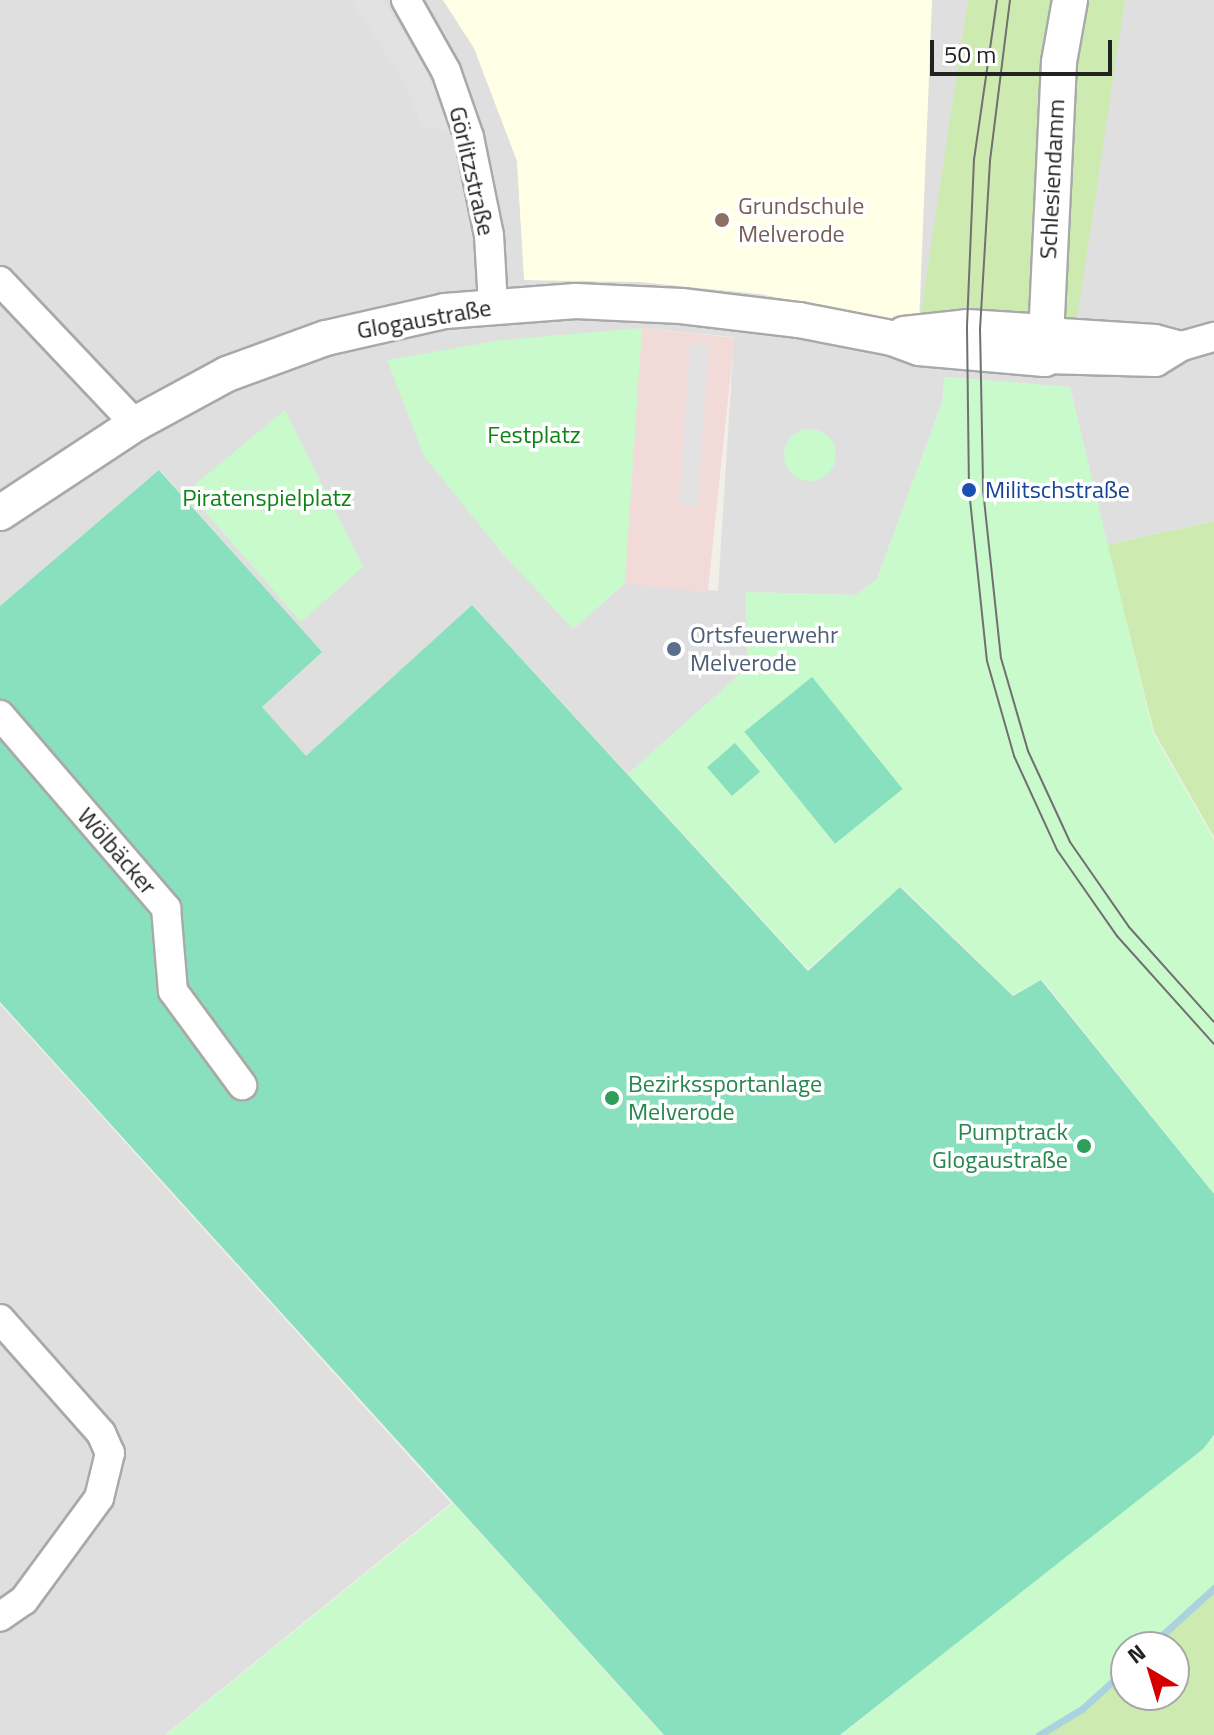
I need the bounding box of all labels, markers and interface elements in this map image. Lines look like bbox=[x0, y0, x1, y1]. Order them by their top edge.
scale bar bbox=[934, 24, 1116, 74]
text: 50 m bbox=[944, 36, 996, 72]
street label: Schlesiendamm bbox=[1033, 98, 1071, 260]
street label: Görlitzstraße bbox=[443, 104, 501, 238]
place label: Grundschule Melverode bbox=[738, 192, 864, 248]
marker: Grundschule Melverode bbox=[713, 211, 731, 229]
street label: Glogaustraße bbox=[355, 293, 493, 345]
park label: Festplatz bbox=[487, 421, 581, 449]
place label: Militschstraße bbox=[985, 476, 1130, 504]
marker: Militschstraße bbox=[960, 481, 978, 499]
park label: Piratenspielplatz bbox=[182, 484, 352, 512]
place label: Ortsfeuerwehr Melverode bbox=[690, 621, 838, 677]
marker: Ortsfeuerwehr Melverode bbox=[665, 640, 683, 658]
street label: Wölbäcker bbox=[71, 802, 163, 900]
place label: Bezirkssportanlage Melverode bbox=[628, 1070, 822, 1126]
marker: Bezirkssportanlage Melverode bbox=[603, 1089, 621, 1107]
place label: Pumptrack Glogaustraße bbox=[932, 1118, 1068, 1174]
marker: Pumptrack Glogaustraße bbox=[1075, 1137, 1093, 1155]
north arrow bbox=[1110, 1631, 1190, 1711]
text: N bbox=[1120, 1636, 1153, 1672]

